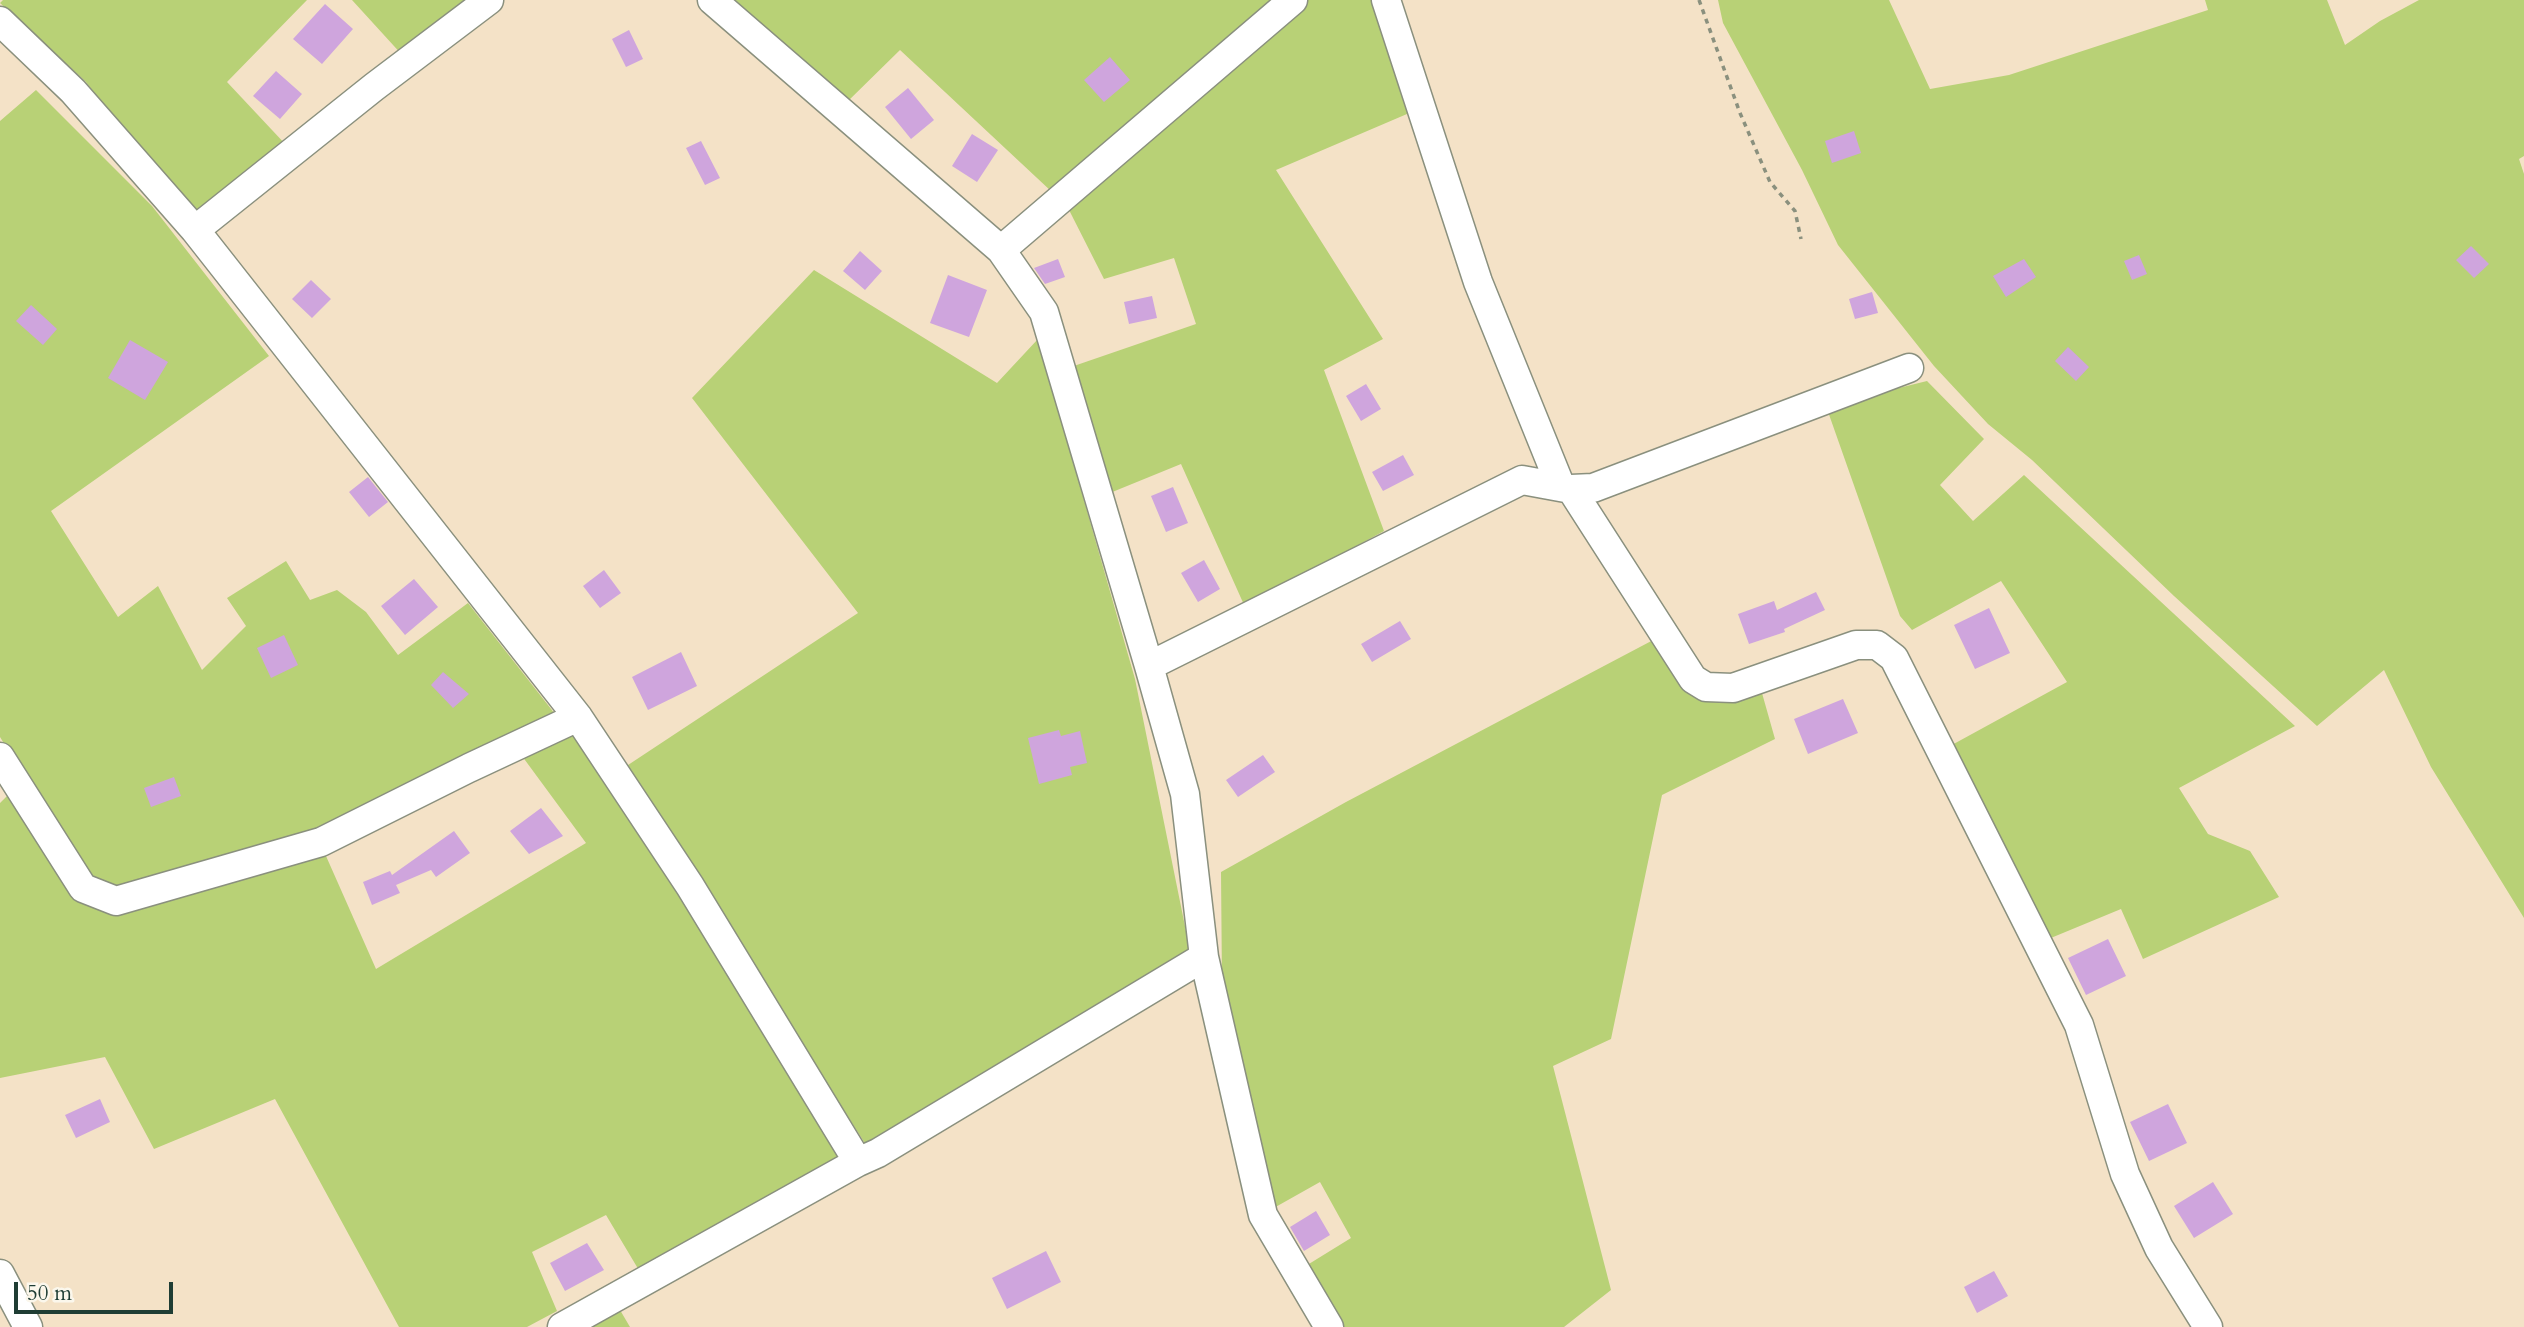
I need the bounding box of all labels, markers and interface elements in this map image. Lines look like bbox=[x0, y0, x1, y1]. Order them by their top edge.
scale bar bbox=[18, 1268, 177, 1312]
text: 50 m bbox=[27, 1279, 72, 1308]

